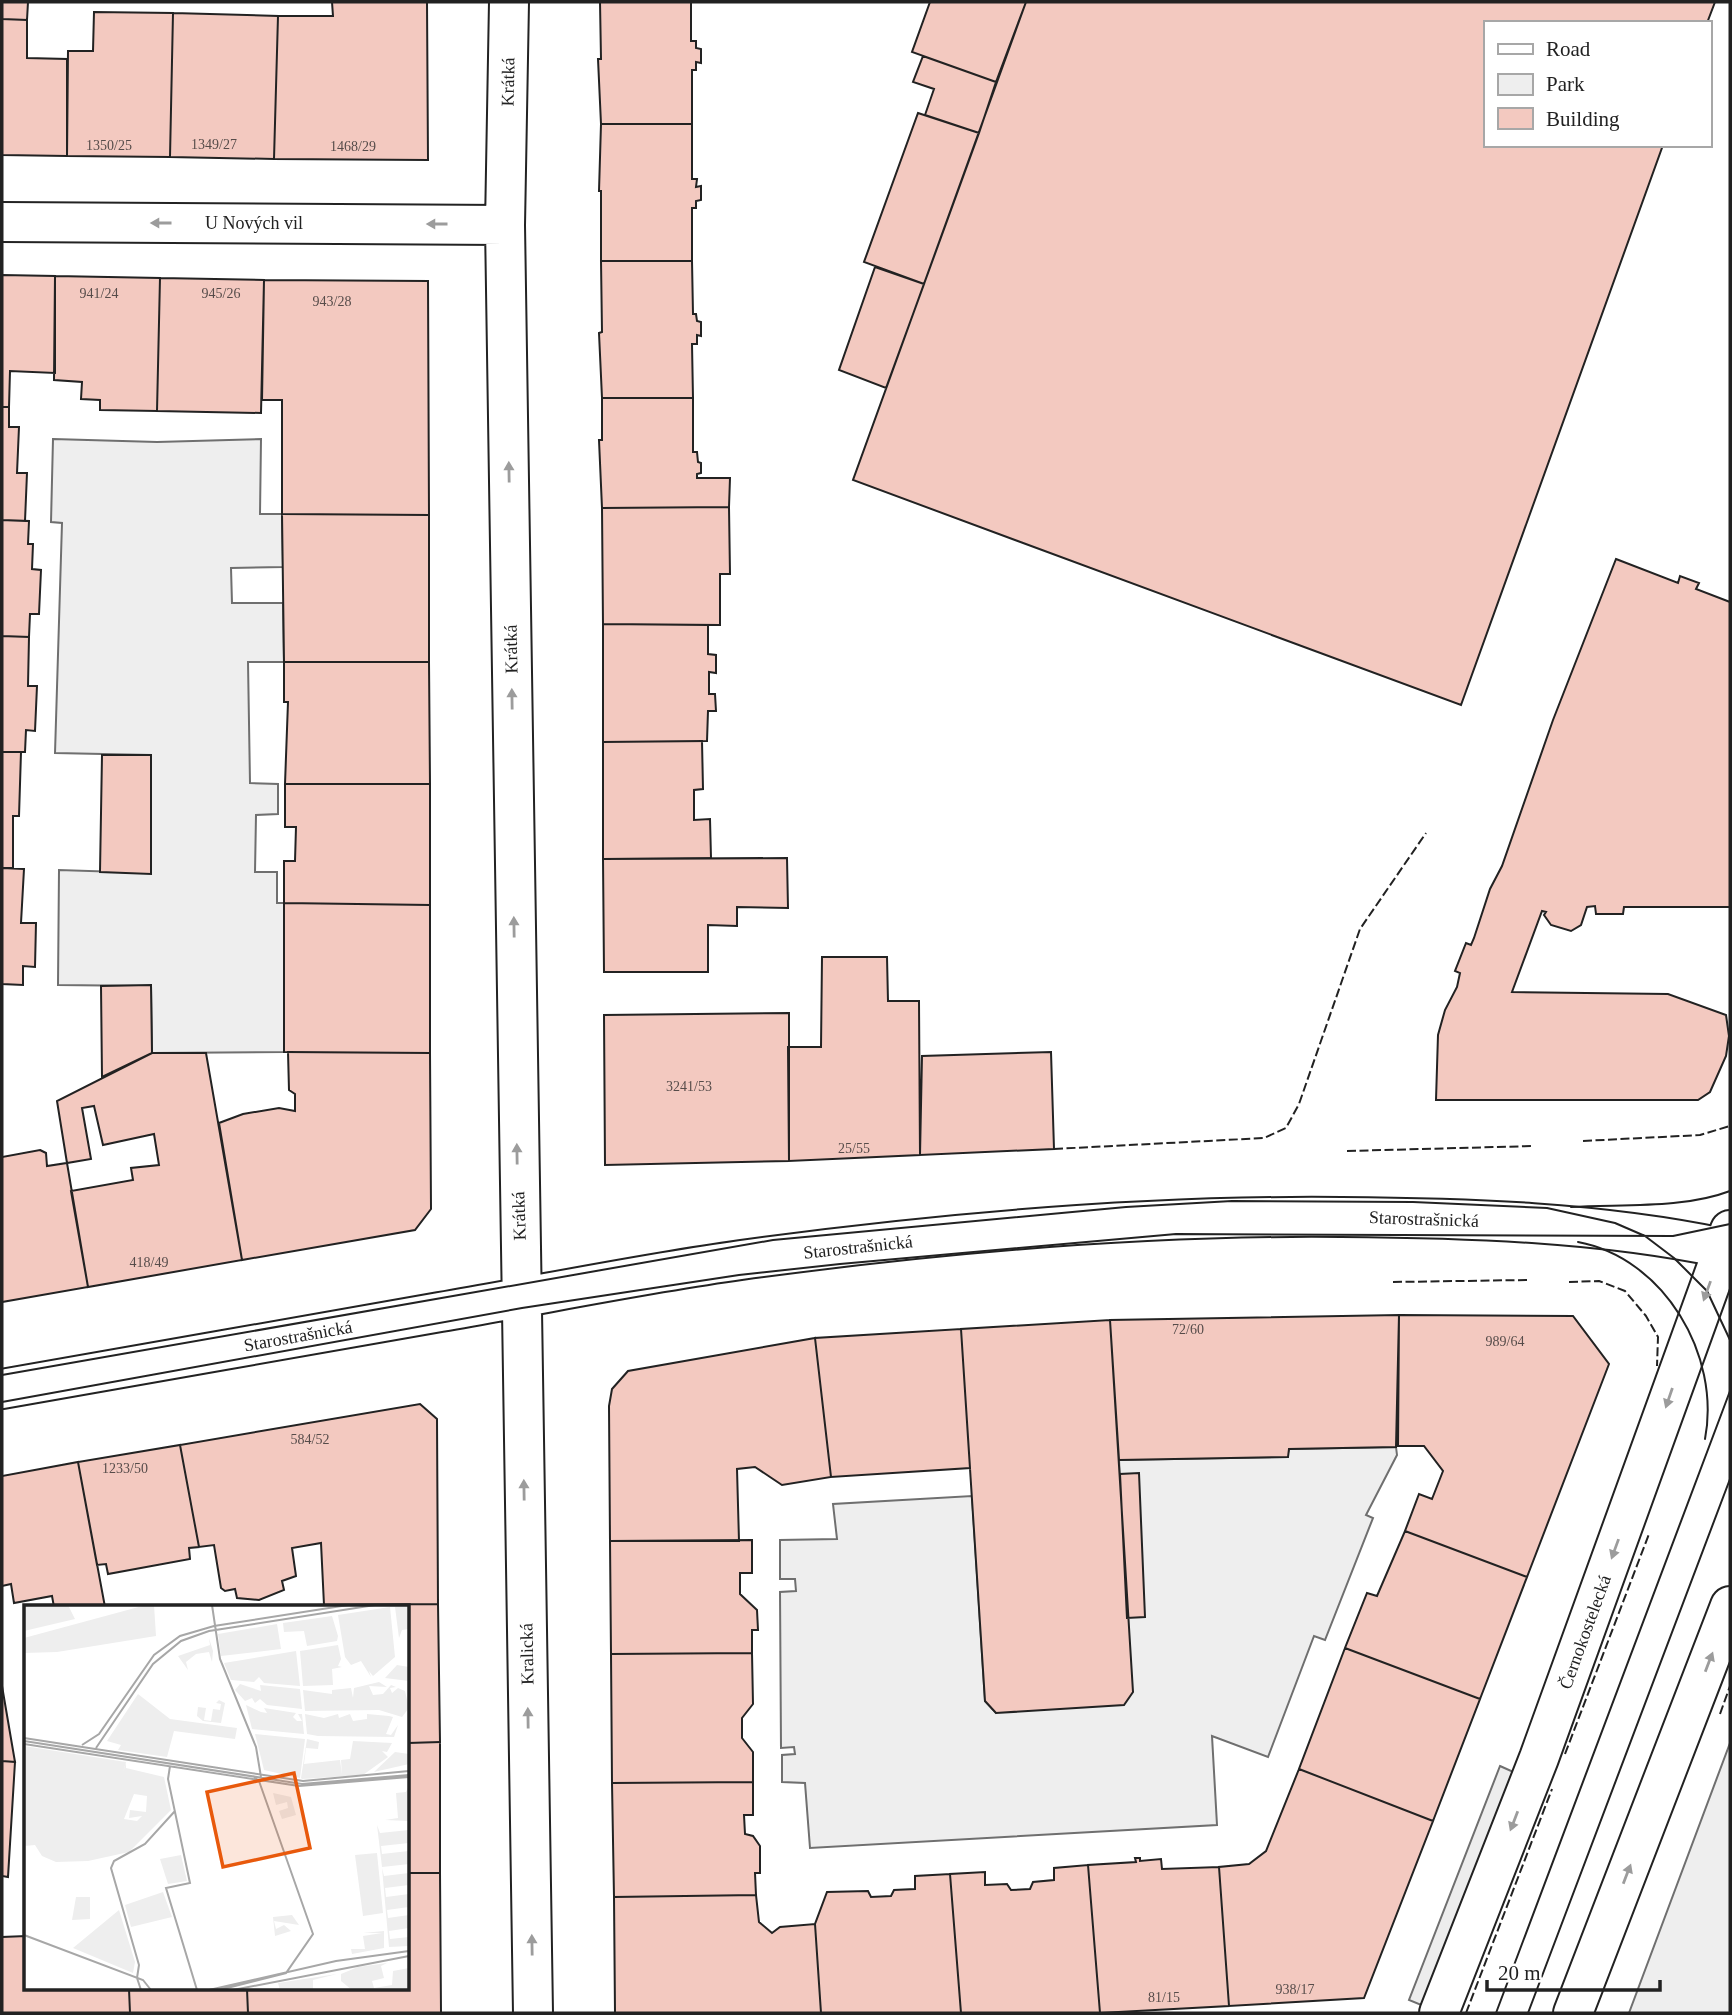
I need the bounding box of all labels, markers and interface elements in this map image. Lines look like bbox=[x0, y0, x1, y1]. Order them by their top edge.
legend bbox=[1484, 21, 1711, 147]
text: Road bbox=[1546, 37, 1591, 61]
street label: Krátká bbox=[498, 57, 518, 107]
text: Park bbox=[1546, 72, 1585, 96]
text: Building bbox=[1546, 107, 1620, 131]
house number: 1349/27 bbox=[191, 137, 237, 152]
house number: 1350/25 bbox=[86, 138, 132, 153]
house number: 1468/29 bbox=[330, 139, 376, 154]
street label: U Nových vil bbox=[205, 213, 303, 233]
one-way arrow bbox=[149, 217, 171, 229]
one-way arrow bbox=[426, 218, 448, 230]
house number: 941/24 bbox=[80, 286, 118, 301]
house number: 945/26 bbox=[202, 286, 240, 301]
house number: 943/28 bbox=[313, 294, 351, 309]
one-way arrow bbox=[503, 460, 514, 482]
street label: Krátká bbox=[501, 624, 521, 674]
one-way arrow bbox=[506, 688, 517, 710]
one-way arrow bbox=[509, 915, 520, 937]
house number: 3241/53 bbox=[666, 1079, 712, 1094]
house number: 25/55 bbox=[838, 1141, 870, 1156]
one-way arrow bbox=[512, 1143, 523, 1165]
street label: Krátká bbox=[508, 1191, 530, 1241]
street label: Starostrašnická bbox=[1369, 1207, 1479, 1231]
street label: Starostrašnická bbox=[802, 1231, 914, 1263]
house number: 418/49 bbox=[130, 1255, 168, 1270]
one-way arrow bbox=[1701, 1280, 1712, 1301]
street label: Starostrašnická bbox=[242, 1317, 354, 1355]
house number: 72/60 bbox=[1172, 1322, 1204, 1337]
house number: 989/64 bbox=[1486, 1334, 1524, 1349]
one-way arrow bbox=[1664, 1387, 1675, 1408]
house number: 584/52 bbox=[291, 1432, 329, 1447]
house number: 1233/50 bbox=[102, 1461, 148, 1476]
one-way arrow bbox=[518, 1479, 530, 1501]
one-way arrow bbox=[1610, 1539, 1621, 1560]
street label: Černokostelecká bbox=[1554, 1572, 1615, 1692]
inset map bbox=[24, 1605, 410, 1990]
street label: Kralická bbox=[516, 1623, 538, 1685]
one-way arrow bbox=[1703, 1651, 1714, 1672]
one-way arrow bbox=[522, 1706, 534, 1728]
one-way arrow bbox=[1508, 1811, 1519, 1832]
one-way arrow bbox=[1621, 1863, 1632, 1884]
one-way arrow bbox=[526, 1934, 537, 1956]
scale bar bbox=[1487, 1948, 1660, 1992]
text: 20 m bbox=[1498, 1961, 1541, 1985]
house number: 938/17 bbox=[1276, 1982, 1314, 1997]
house number: 81/15 bbox=[1148, 1990, 1180, 2005]

